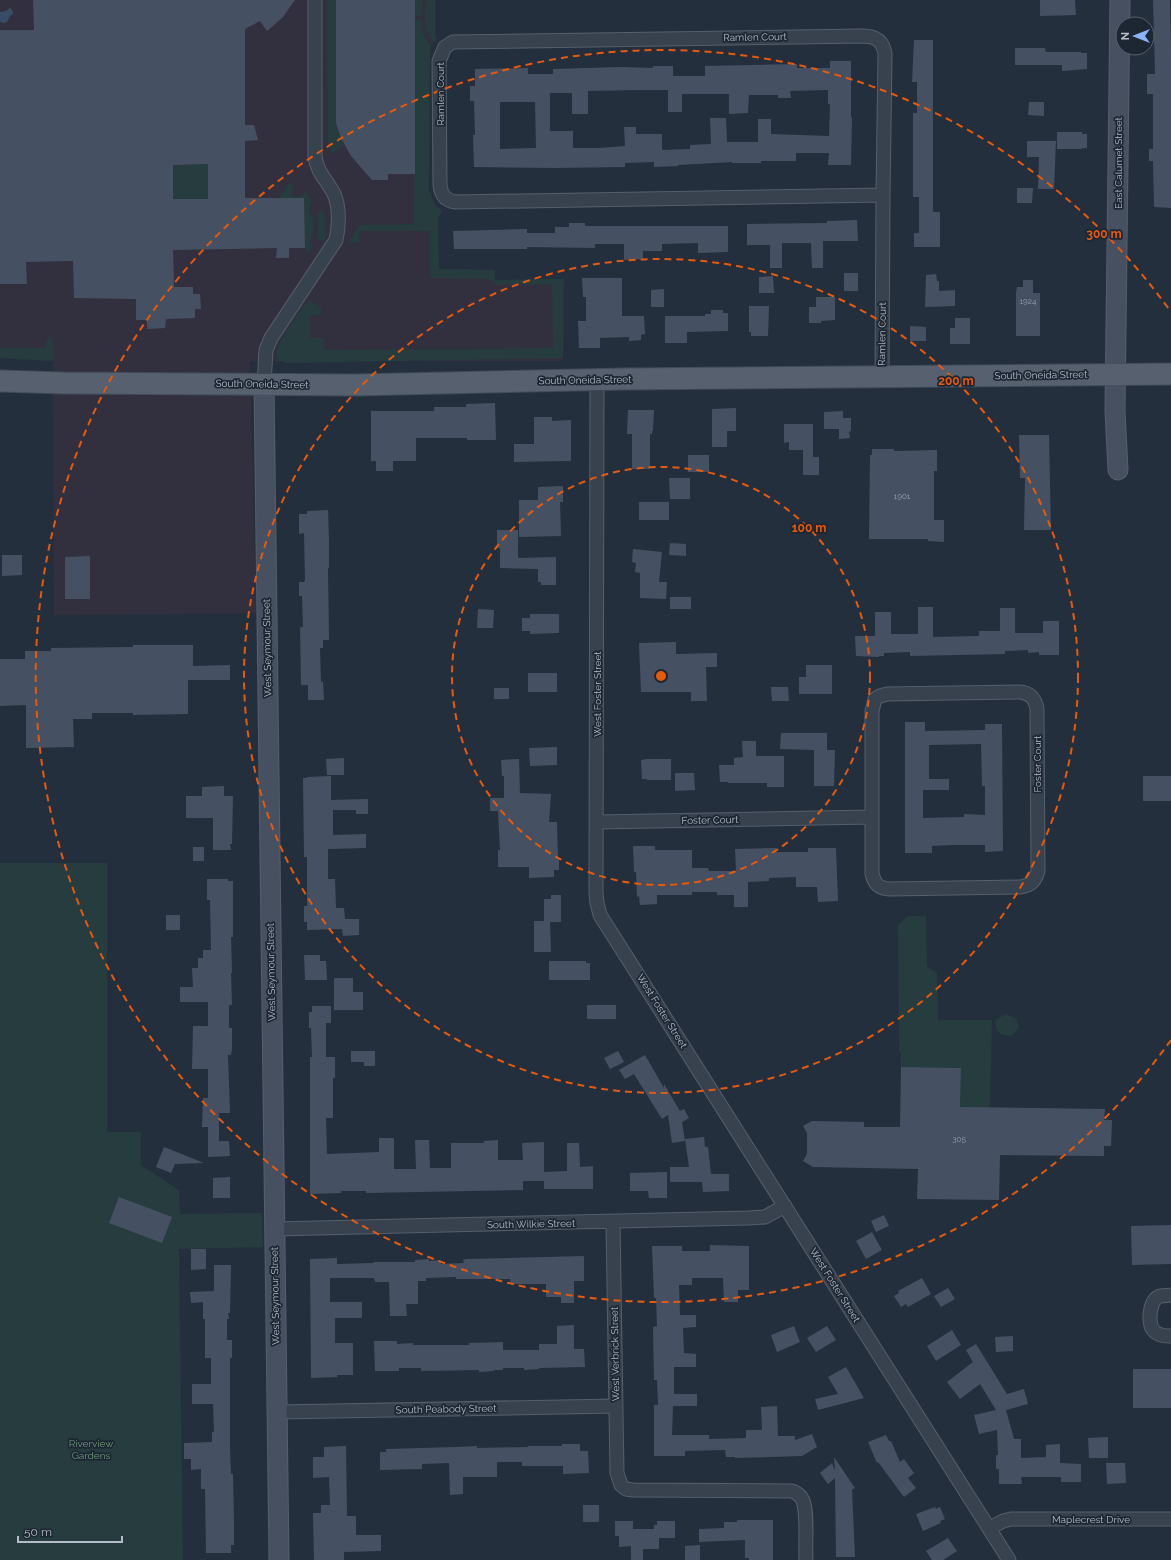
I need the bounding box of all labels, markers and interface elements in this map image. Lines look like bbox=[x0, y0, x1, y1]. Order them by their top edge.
north arrow bbox=[1115, 16, 1155, 56]
street label: Ramlen Court bbox=[723, 31, 788, 43]
text: N bbox=[1119, 32, 1132, 40]
street label: Ramlen Court bbox=[435, 62, 446, 126]
street label: East Calumet Street bbox=[1113, 116, 1124, 209]
text: 300 m bbox=[1086, 227, 1122, 241]
house number: 1924 bbox=[1020, 296, 1037, 306]
street label: Ramlen Court bbox=[876, 301, 888, 366]
street label: South Oneida Street bbox=[994, 369, 1088, 381]
street label: South Oneida Street bbox=[538, 374, 632, 386]
text: 200 m bbox=[938, 374, 974, 388]
street label: South Oneida Street bbox=[215, 378, 309, 390]
house number: 1901 bbox=[894, 491, 911, 501]
text: 100 m bbox=[792, 521, 826, 535]
street label: West Seymour Street bbox=[261, 598, 273, 697]
street label: West Foster Street bbox=[592, 651, 603, 737]
centre of rings bbox=[654, 669, 668, 683]
street label: Foster Court bbox=[1032, 735, 1043, 792]
street label: Foster Court bbox=[681, 814, 739, 826]
street label: West Seymour Street bbox=[265, 922, 277, 1021]
street label: West Foster Street bbox=[635, 972, 690, 1051]
house number: 305 bbox=[952, 1134, 966, 1144]
street label: South Wilkie Street bbox=[487, 1218, 576, 1230]
street label: West Seymour Street bbox=[269, 1246, 281, 1345]
street label: West Foster Street bbox=[808, 1246, 863, 1325]
street label: West Verbrick Street bbox=[609, 1306, 621, 1401]
street label: South Peabody Street bbox=[395, 1403, 497, 1415]
park label: Riverview Gardens bbox=[69, 1438, 113, 1461]
street label: Maplecrest Drive bbox=[1052, 1514, 1130, 1525]
scale bar bbox=[18, 1518, 122, 1544]
text: 50 m bbox=[24, 1525, 52, 1539]

